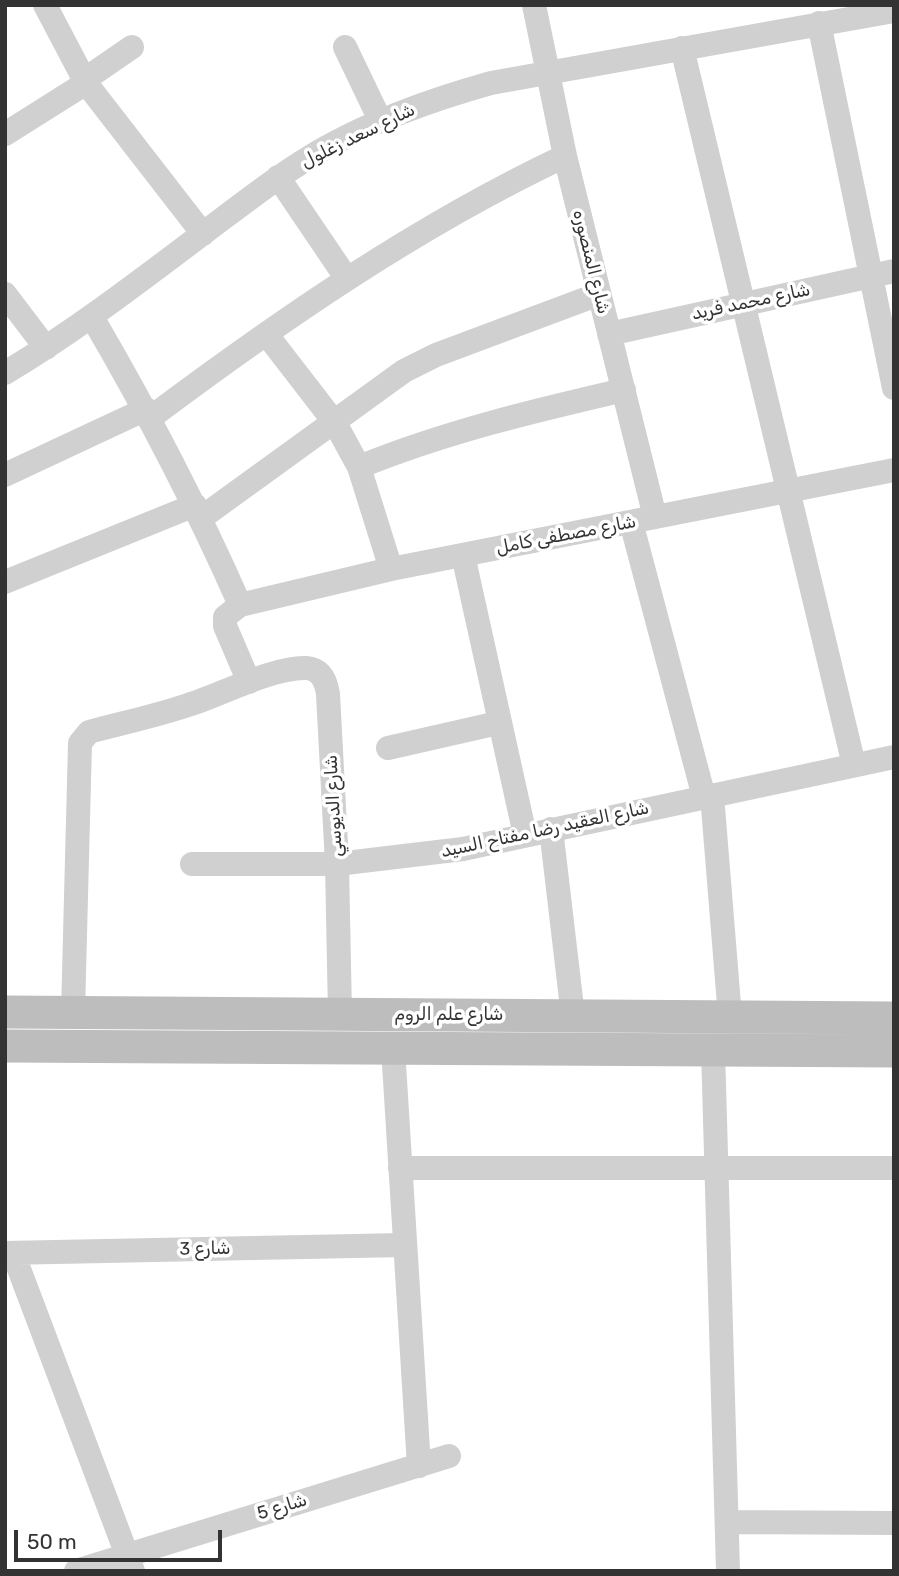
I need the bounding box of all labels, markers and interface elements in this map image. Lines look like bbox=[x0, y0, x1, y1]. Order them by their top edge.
street label: شارع سعد زغلول bbox=[297, 99, 419, 173]
street label: شارع المنصوره bbox=[568, 208, 614, 316]
street label: شارع محمد فريد bbox=[690, 279, 812, 325]
street label: شارع مصطفى كامل bbox=[494, 511, 638, 559]
street label: شارع الديوسي bbox=[321, 754, 347, 858]
street label: شارع العقيد رضا مفتاح السيد bbox=[439, 797, 651, 863]
street label: شارع علم الروم bbox=[395, 1004, 503, 1026]
street label: شارع 3 bbox=[179, 1238, 231, 1260]
street label: شارع 5 bbox=[254, 1489, 310, 1525]
scale bar bbox=[18, 1516, 226, 1560]
text: 50 m bbox=[27, 1529, 77, 1554]

